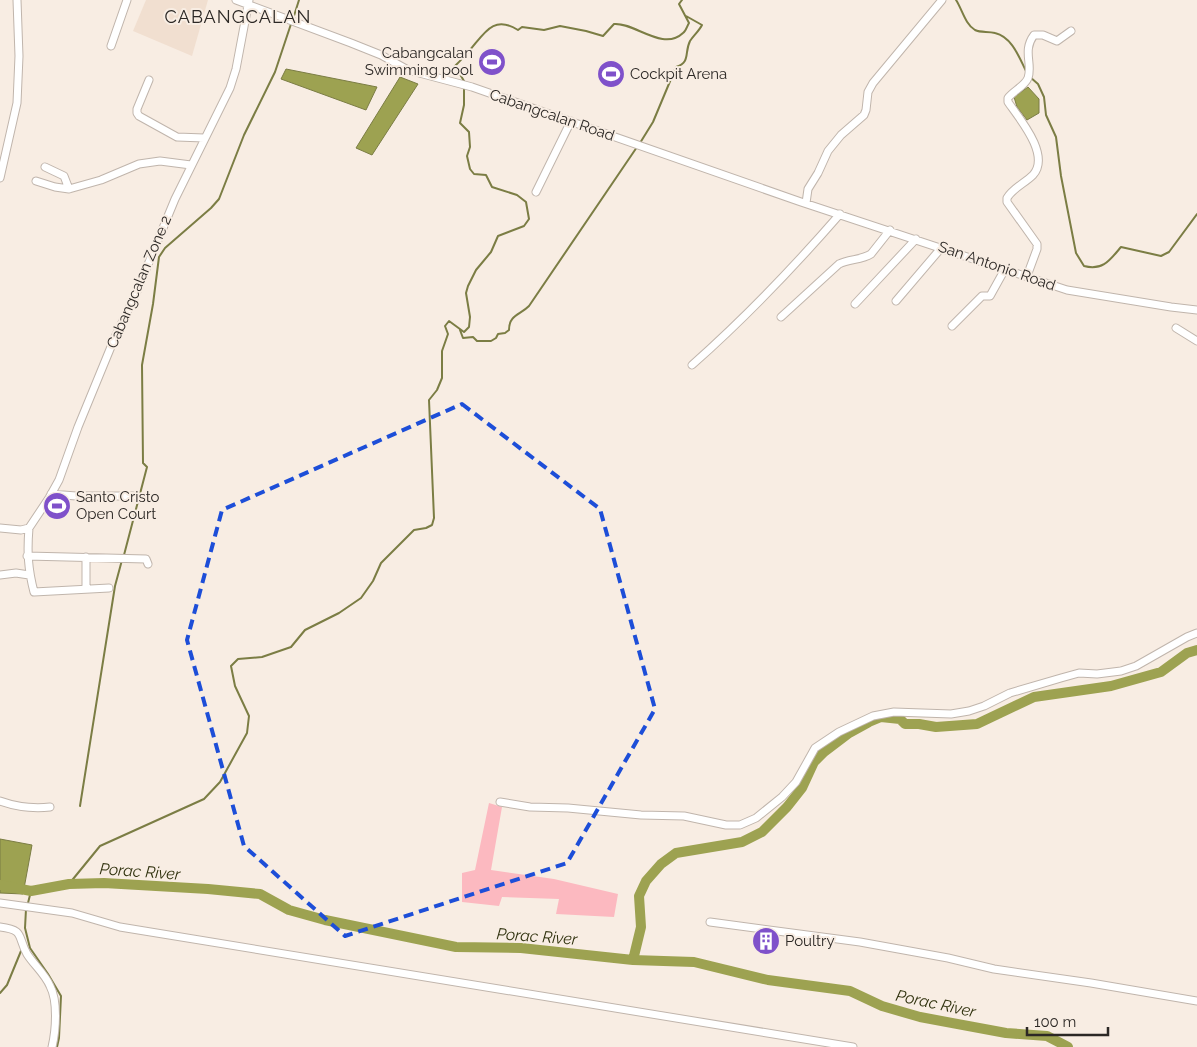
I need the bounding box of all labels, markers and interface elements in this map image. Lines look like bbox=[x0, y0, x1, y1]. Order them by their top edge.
district label: CABANGCALAN bbox=[165, 6, 311, 27]
place label: Cabangcalan Swimming pool bbox=[365, 44, 474, 79]
sports icon: Cabangcalan Swimming pool bbox=[477, 47, 507, 77]
sports icon: Cockpit Arena bbox=[596, 59, 626, 89]
place label: Cockpit Arena bbox=[630, 65, 727, 83]
street label: Cabangcalan Road bbox=[487, 85, 617, 145]
street label: Cabangcalan Zone 2 bbox=[103, 213, 175, 351]
street label: San Antonio Road bbox=[936, 238, 1058, 294]
place label: Santo Cristo Open Court bbox=[76, 488, 160, 523]
sports icon: Santo Cristo Open Court bbox=[42, 491, 72, 521]
water label: Porac River bbox=[99, 859, 182, 884]
water label: Porac River bbox=[496, 924, 579, 949]
building icon: Poultry bbox=[751, 926, 781, 956]
place label: Poultry bbox=[785, 932, 835, 950]
water label: Porac River bbox=[894, 986, 978, 1021]
scale bar bbox=[1027, 1004, 1108, 1036]
text: 100 m bbox=[1034, 1013, 1076, 1031]

